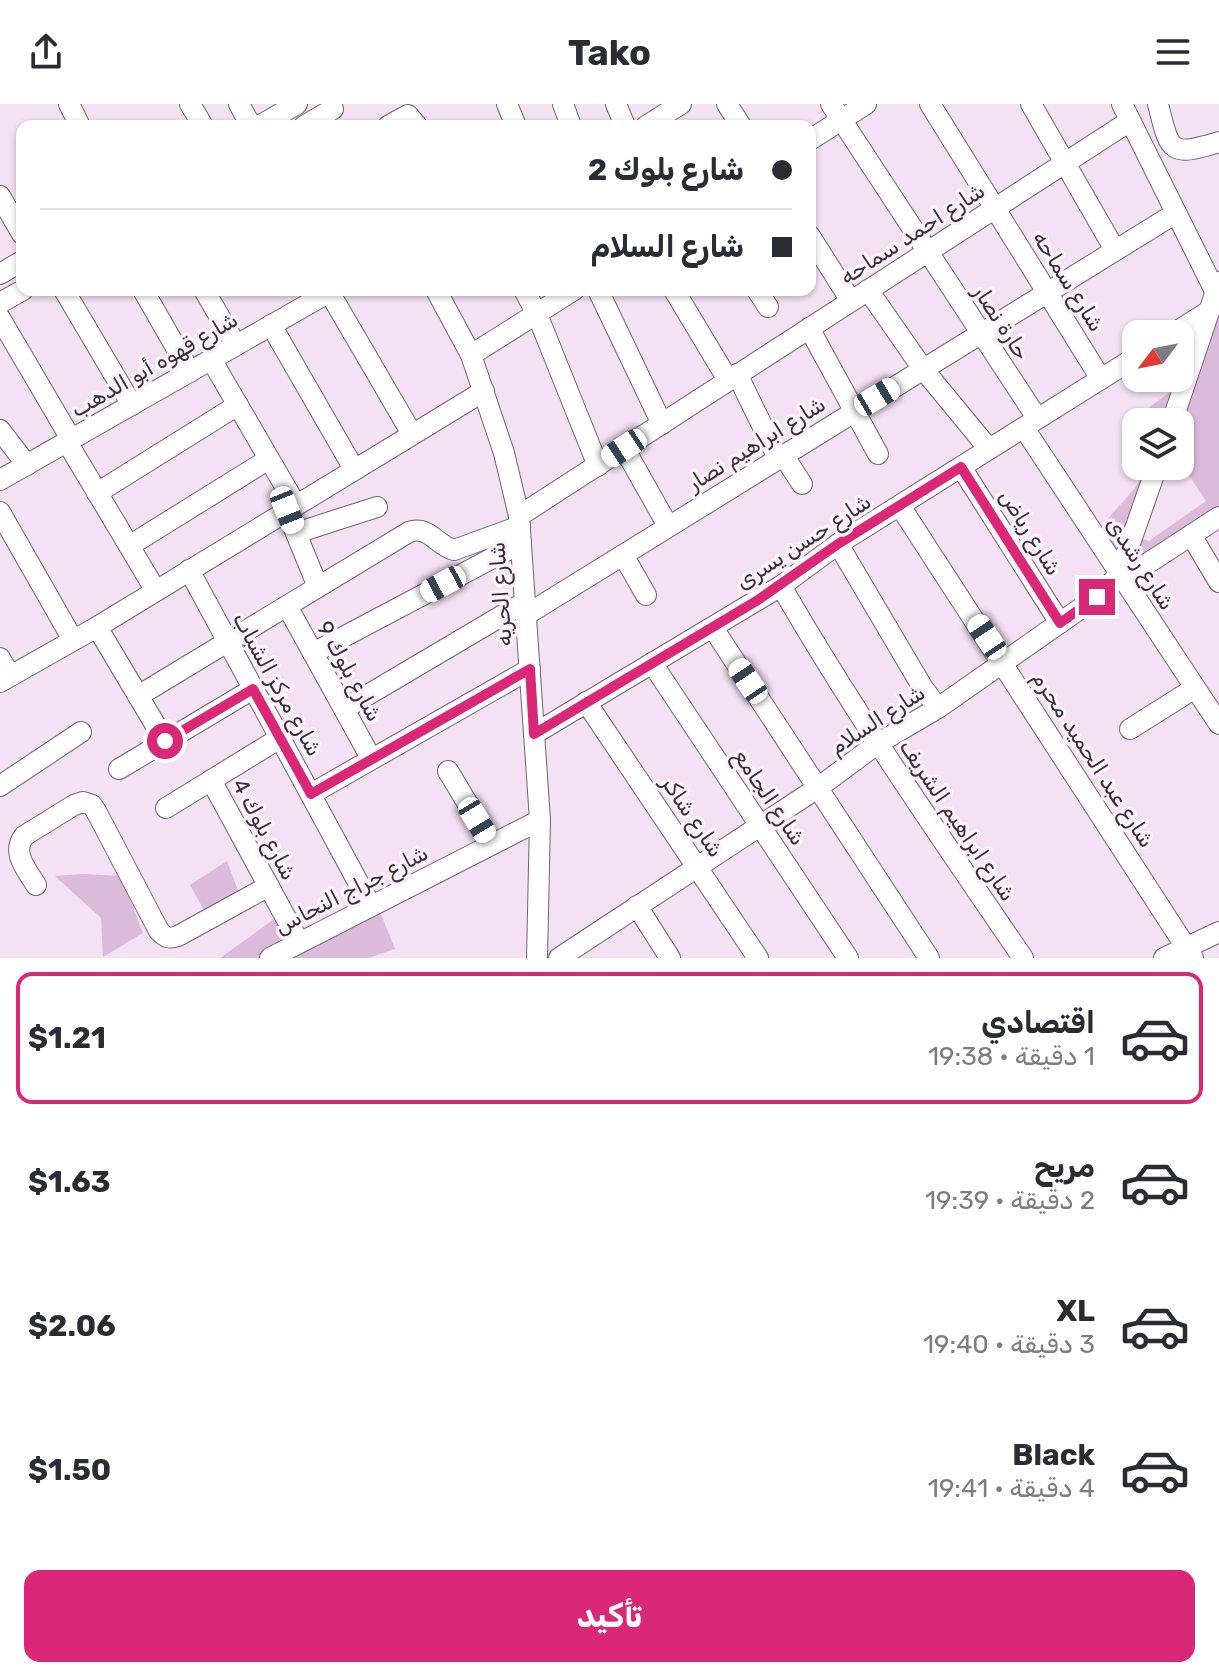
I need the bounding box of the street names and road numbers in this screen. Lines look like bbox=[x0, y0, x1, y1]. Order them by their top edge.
street label: شارع احمد سماحه bbox=[835, 177, 991, 292]
street label: شارع سماحه bbox=[1025, 226, 1110, 338]
street label: حارة نصار bbox=[966, 278, 1036, 365]
street label: شارع قهوه أبو الدهب bbox=[66, 306, 243, 425]
street label: شارع ابراهيم نصار bbox=[681, 390, 831, 499]
street label: شارع رياض bbox=[992, 484, 1068, 581]
street label: شارع حسن يسرى bbox=[731, 488, 877, 597]
street label: شارع رشدى bbox=[1099, 512, 1181, 616]
street label: شارع الحريه bbox=[483, 541, 520, 647]
street label: شارع مركز الشباب bbox=[225, 608, 328, 762]
street label: شارع بلوك 9 bbox=[309, 616, 388, 727]
street label: شارع عبد الحميد محرم bbox=[1025, 666, 1161, 854]
street label: شارع السلام bbox=[825, 679, 931, 762]
street label: شارع ابراهيم الشريف bbox=[892, 734, 1022, 907]
street label: شارع الجامع bbox=[725, 744, 811, 852]
street label: شارع شاكر bbox=[653, 769, 730, 863]
street label: شارع بلوك 4 bbox=[225, 774, 303, 886]
street label: شارع جراج النحاس bbox=[270, 839, 433, 942]

